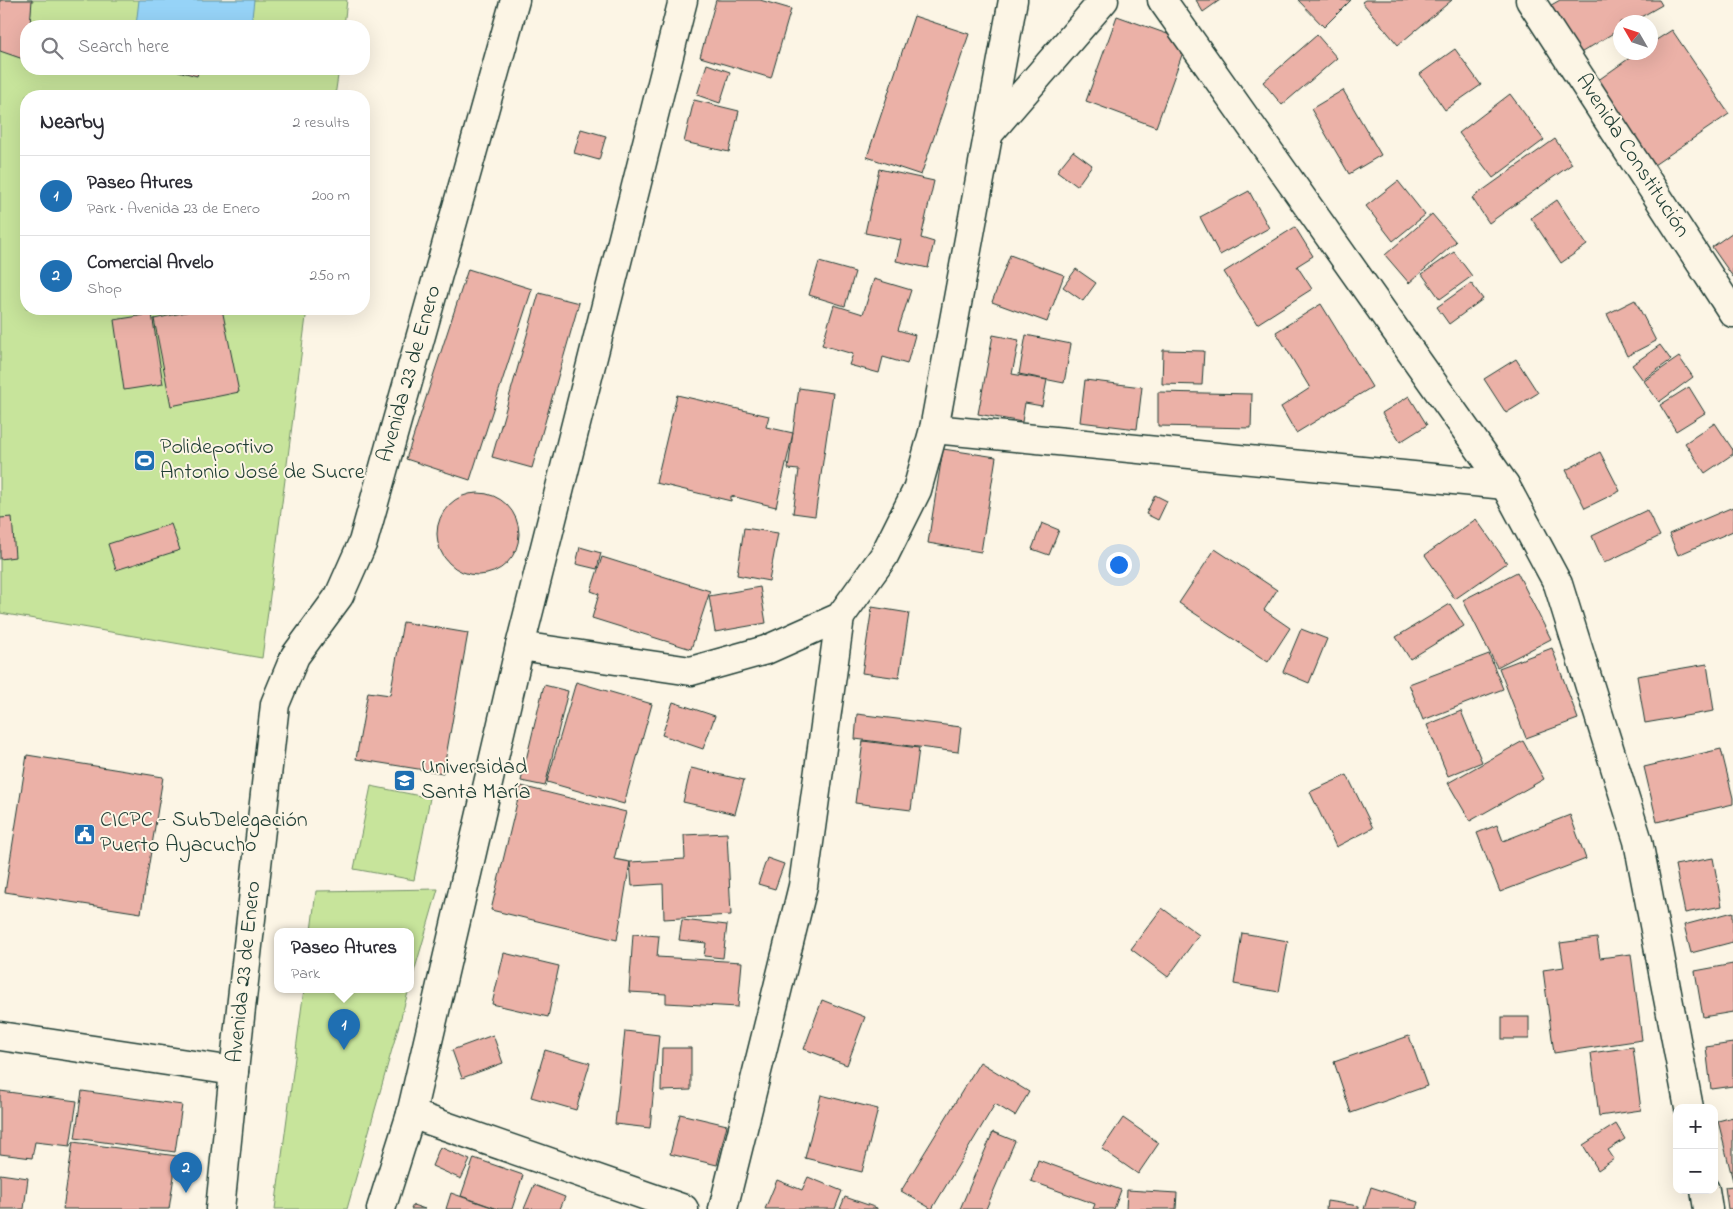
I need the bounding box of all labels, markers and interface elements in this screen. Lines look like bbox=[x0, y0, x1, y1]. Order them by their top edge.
north arrow bbox=[1613, 15, 1658, 60]
search box bbox=[20, 20, 370, 75]
icon: search bbox=[38, 34, 66, 62]
text: Search here bbox=[78, 34, 169, 61]
street label: Avenida Constitución bbox=[1567, 68, 1697, 244]
text: Nearby bbox=[40, 108, 104, 138]
text: 2 results bbox=[292, 111, 350, 135]
text: Paseo Atures bbox=[87, 170, 193, 197]
text: 1 bbox=[53, 184, 59, 208]
text: 200 m bbox=[312, 184, 350, 208]
text: Park · Avenida 23 de Enero bbox=[87, 197, 260, 221]
text: Comercial Arvelo bbox=[87, 250, 214, 277]
text: 2 bbox=[52, 264, 60, 288]
text: 250 m bbox=[310, 264, 350, 288]
text: Shop bbox=[87, 277, 122, 301]
street label: Avenida 23 de Enero bbox=[369, 282, 451, 466]
place label: Polideportivo Antonio José de Sucre bbox=[160, 432, 365, 489]
sports icon: Polideportivo Antonio José de Sucre bbox=[132, 449, 156, 473]
your location bbox=[1106, 552, 1132, 578]
place label: Universidad Santa María bbox=[421, 752, 531, 809]
school or university icon: Universidad Santa María bbox=[393, 769, 417, 793]
place label: CICPC - SubDelegación Puerto Ayacucho bbox=[100, 805, 308, 863]
public building icon: CICPC - SubDelegación Puerto Ayacucho bbox=[72, 822, 96, 846]
street label: Avenida 23 de Enero bbox=[220, 879, 270, 1065]
popup bbox=[274, 928, 414, 993]
text: Paseo Atures bbox=[291, 935, 397, 962]
text: Park bbox=[291, 962, 320, 986]
pin: 1 bbox=[328, 1009, 360, 1050]
map controls bbox=[1673, 1104, 1718, 1194]
button: + bbox=[1673, 1104, 1718, 1149]
button: − bbox=[1673, 1149, 1718, 1194]
pin: 2 bbox=[170, 1152, 202, 1193]

